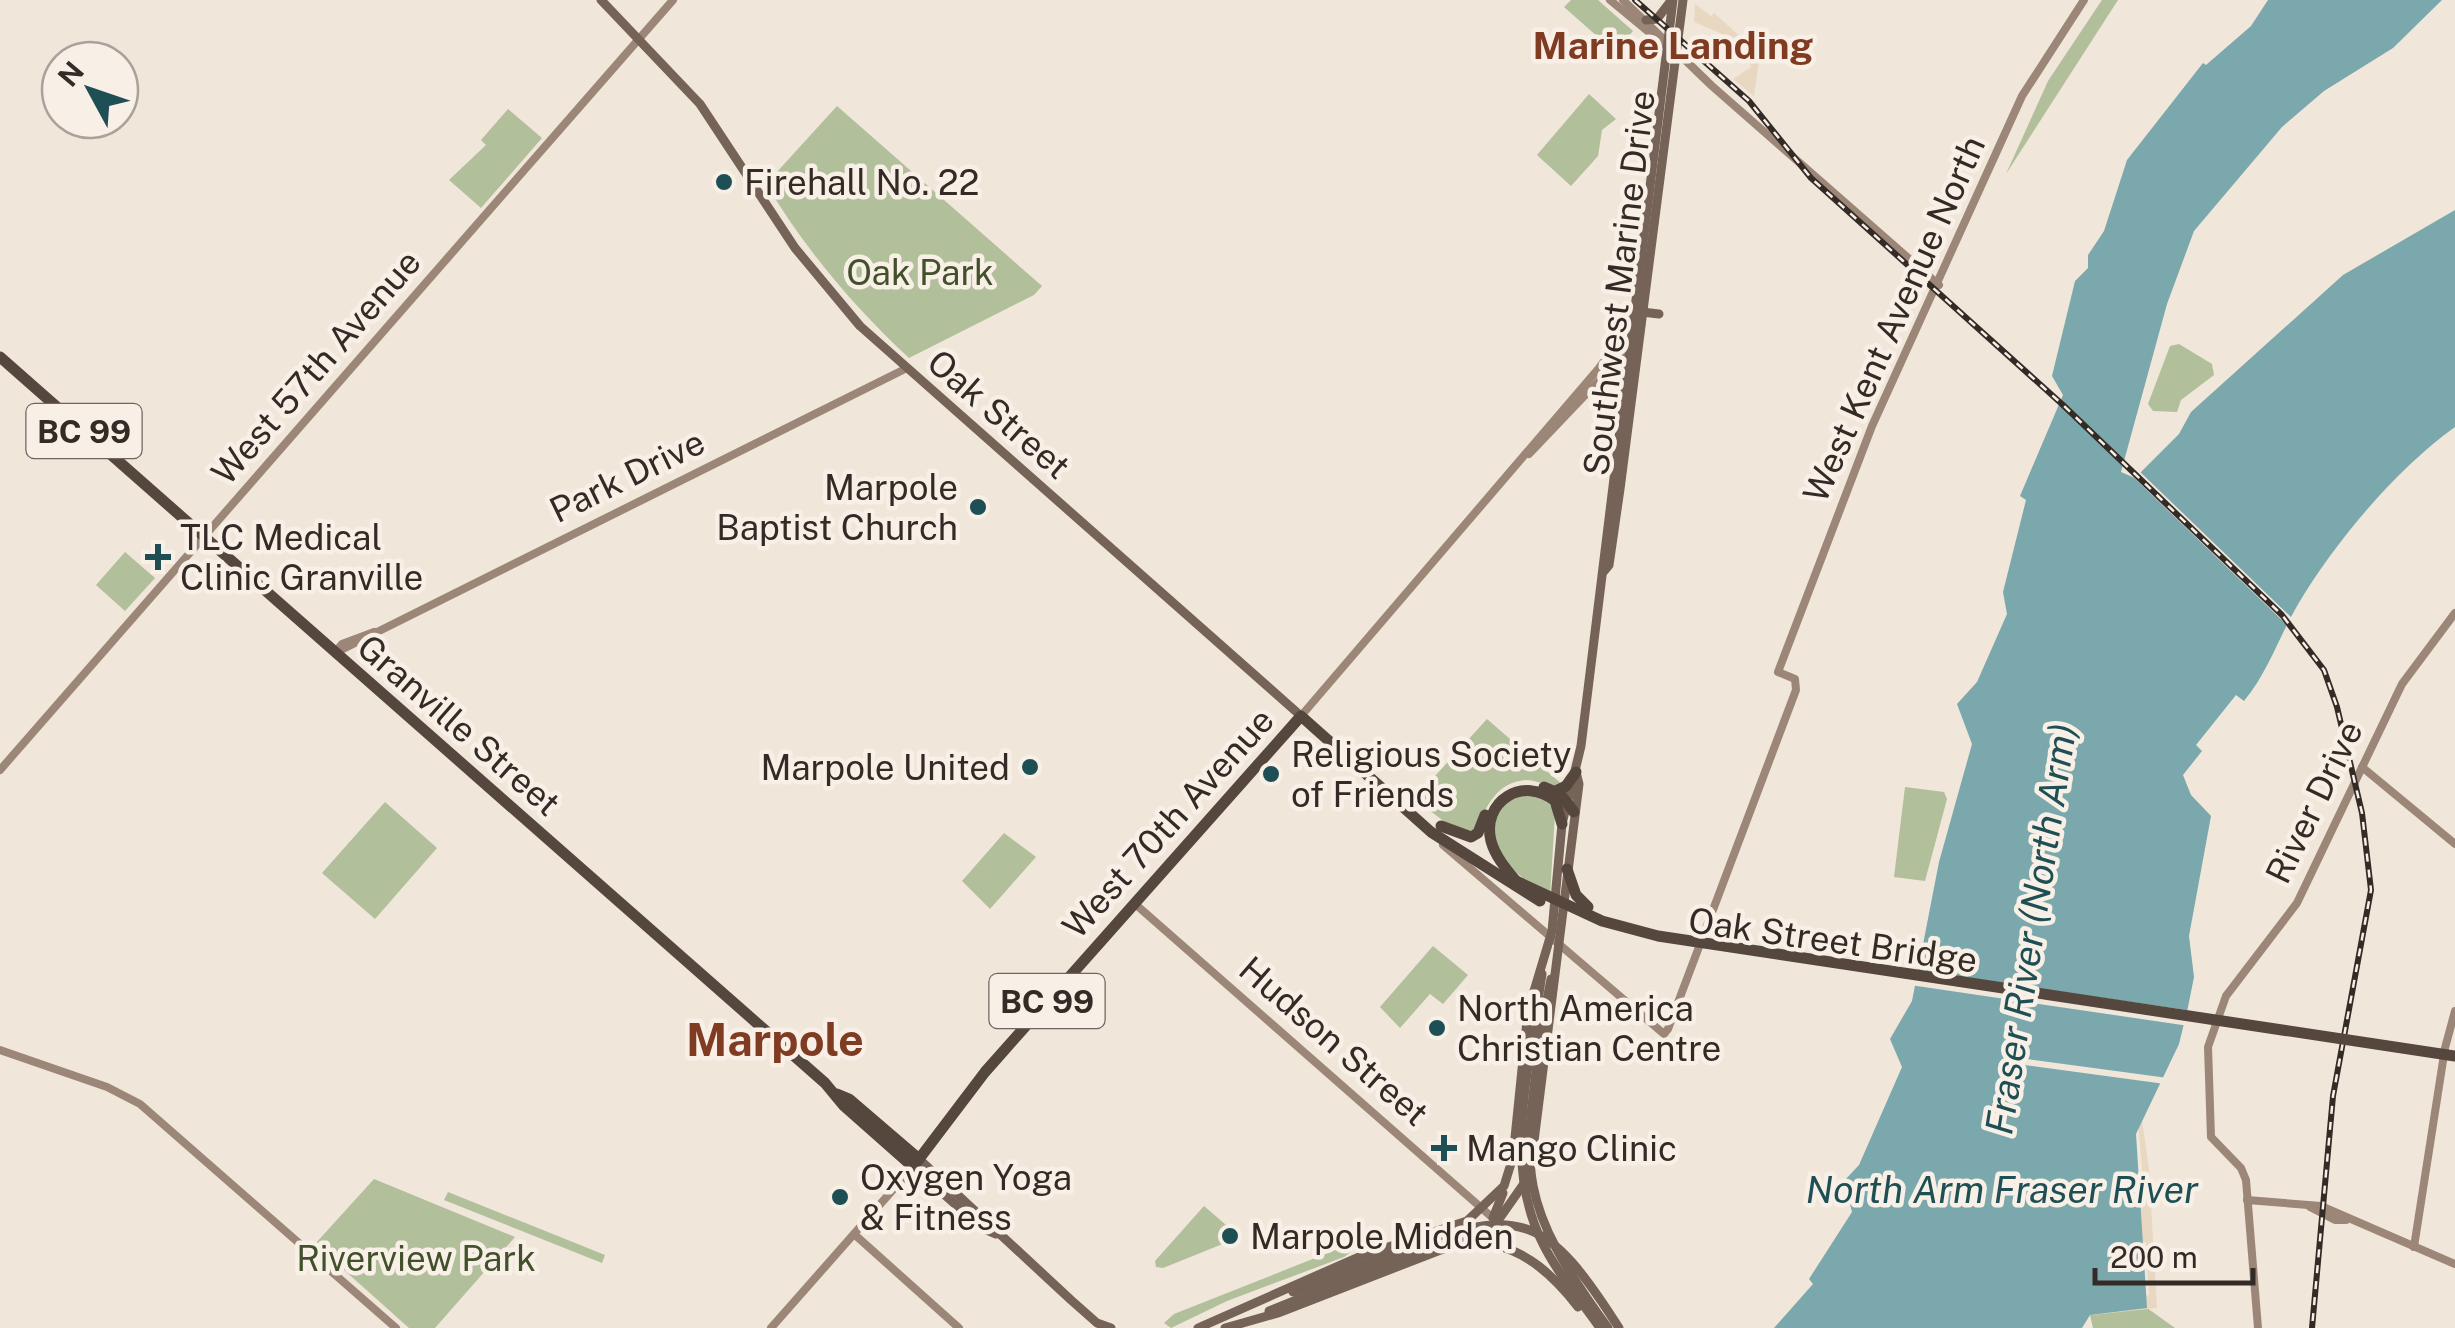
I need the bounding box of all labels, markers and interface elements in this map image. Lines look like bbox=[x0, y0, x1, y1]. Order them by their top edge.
district label: Marine Landing bbox=[1533, 23, 1814, 68]
north arrow bbox=[40, 40, 140, 140]
text: N bbox=[51, 55, 90, 93]
street label: Southwest Marine Drive bbox=[1575, 88, 1663, 478]
street label: West Kent Avenue North bbox=[1795, 130, 1993, 508]
place label: Firehall No. 22 bbox=[744, 162, 979, 203]
marker: Firehall No. 22 bbox=[713, 171, 735, 193]
street label: West 57th Avenue bbox=[203, 242, 429, 492]
park label: Oak Park bbox=[846, 252, 994, 293]
street label: Oak Street bbox=[919, 341, 1079, 487]
road number: BC 99 bbox=[27, 404, 142, 458]
street label: Park Drive bbox=[543, 421, 711, 531]
place label: Marpole Baptist Church bbox=[716, 467, 958, 548]
marker: Marpole Baptist Church bbox=[967, 496, 989, 518]
place label: TLC Medical Clinic Granville bbox=[180, 517, 423, 598]
marker: TLC Medical Clinic Granville bbox=[145, 544, 171, 570]
street label: Granville Street bbox=[350, 626, 568, 824]
street label: West 70th Avenue bbox=[1054, 700, 1282, 946]
street label: River Drive bbox=[2257, 714, 2371, 890]
water label: Fraser River (North Arm) bbox=[1976, 720, 2086, 1138]
place label: Religious Society of Friends bbox=[1291, 734, 1572, 815]
place label: Marpole United bbox=[760, 747, 1010, 788]
marker: Marpole United bbox=[1019, 756, 1041, 778]
marker: Religious Society of Friends bbox=[1260, 763, 1282, 785]
street label: Oak Street Bridge bbox=[1686, 899, 1980, 981]
street label: Hudson Street bbox=[1231, 948, 1437, 1134]
road number: BC 99 bbox=[990, 974, 1104, 1028]
place label: North America Christian Centre bbox=[1457, 988, 1721, 1069]
district label: Marpole bbox=[686, 1013, 864, 1066]
marker: North America Christian Centre bbox=[1426, 1017, 1448, 1039]
place label: Mango Clinic bbox=[1466, 1128, 1677, 1169]
marker: Mango Clinic bbox=[1431, 1135, 1457, 1161]
place label: Oxygen Yoga & Fitness bbox=[860, 1157, 1072, 1238]
water label: North Arm Fraser River bbox=[1806, 1167, 2199, 1212]
marker: Oxygen Yoga & Fitness bbox=[829, 1186, 851, 1208]
place label: Marpole Midden bbox=[1250, 1216, 1514, 1257]
scale bar bbox=[2095, 1223, 2252, 1285]
marker: Marpole Midden bbox=[1219, 1225, 1241, 1247]
park label: Riverview Park bbox=[296, 1238, 536, 1279]
text: 200 m bbox=[2110, 1239, 2198, 1275]

